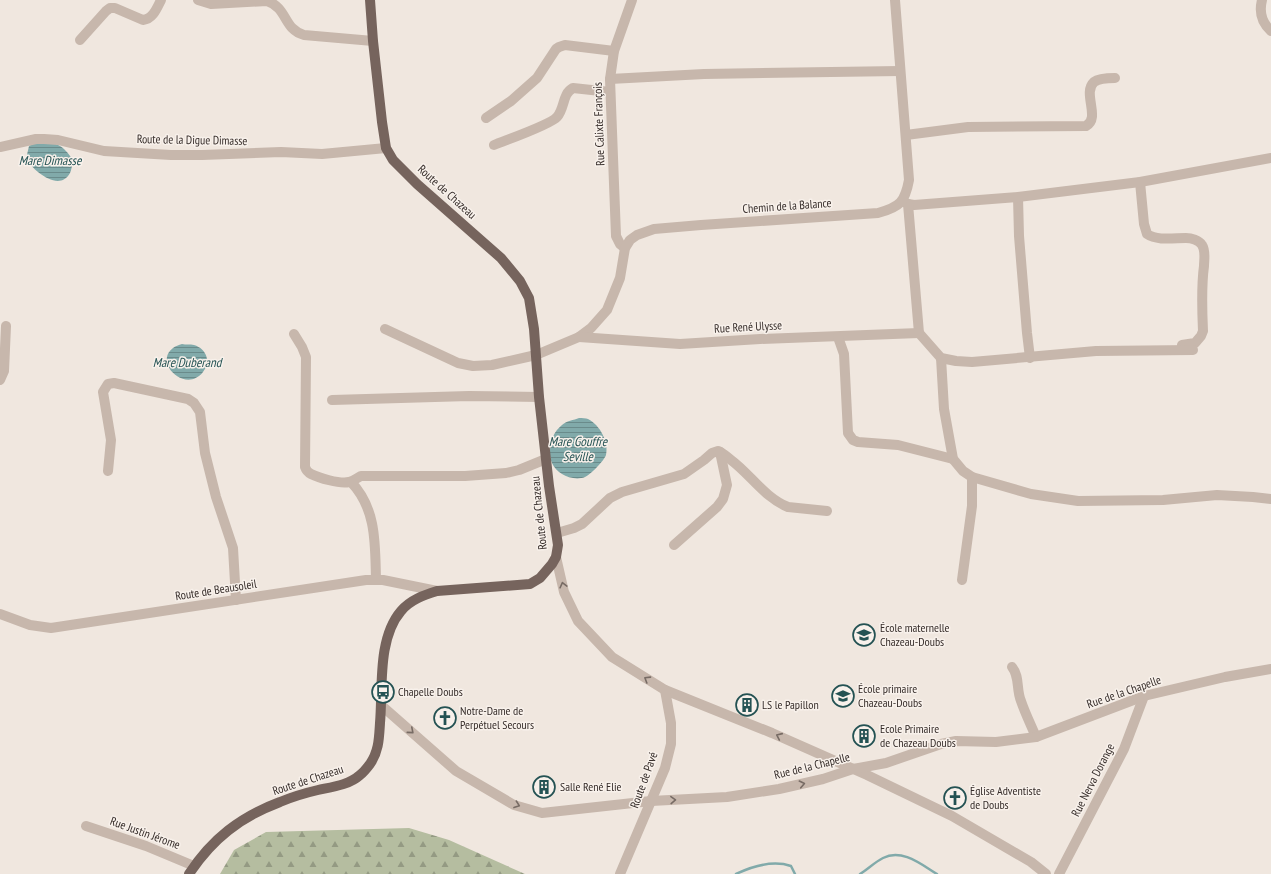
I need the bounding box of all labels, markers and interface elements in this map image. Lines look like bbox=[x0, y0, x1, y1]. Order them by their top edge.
street label: Rue Calixte François bbox=[590, 82, 607, 166]
street label: Route de la Digue Dimasse bbox=[137, 131, 247, 148]
water label: Mare Dimasse bbox=[19, 152, 83, 169]
street label: Route de Chazeau bbox=[415, 161, 480, 222]
street label: Chemin de la Balance bbox=[742, 195, 832, 216]
street label: Rue René Ulysse bbox=[714, 317, 782, 336]
water label: Mare Duberand bbox=[153, 354, 224, 371]
water label: Mare Gouffre Seville bbox=[549, 433, 609, 465]
street label: Route de Chazeau bbox=[527, 476, 550, 551]
street label: Route de Beausoleil bbox=[174, 576, 258, 603]
one-way arrow bbox=[559, 582, 567, 588]
place label: École maternelle Chazeau-Doubs bbox=[880, 620, 950, 649]
school or university icon: École maternelle Chazeau-Doubs bbox=[851, 622, 877, 648]
street label: Rue de la Chapelle bbox=[1085, 672, 1163, 711]
one-way arrow bbox=[644, 676, 651, 683]
bus stop icon: Chapelle Doubs bbox=[370, 679, 396, 705]
place label: École primaire Chazeau-Doubs bbox=[858, 681, 922, 710]
school or university icon: École primaire Chazeau-Doubs bbox=[830, 683, 856, 709]
place label: Chapelle Doubs bbox=[398, 684, 463, 699]
building icon: LS le Papillon bbox=[734, 692, 760, 718]
place label: LS le Papillon bbox=[762, 697, 819, 712]
place label: Notre-Dame de Perpétuel Secours bbox=[460, 703, 534, 732]
church icon: Notre-Dame de Perpétuel Secours bbox=[432, 705, 458, 731]
place label: Ecole Primaire de Chazeau Doubs bbox=[880, 721, 956, 750]
building icon: Ecole Primaire de Chazeau Doubs bbox=[851, 723, 877, 749]
one-way arrow bbox=[406, 727, 414, 734]
one-way arrow bbox=[776, 733, 783, 741]
street label: Rue Nerva Dorange bbox=[1068, 741, 1117, 819]
street label: Rue de la Chapelle bbox=[772, 749, 851, 782]
street label: Route de Pavé bbox=[626, 750, 661, 810]
street label: Route de Chazeau bbox=[270, 761, 345, 798]
building icon: Salle René Elie bbox=[531, 774, 557, 800]
place label: Salle René Elie bbox=[560, 779, 622, 794]
one-way arrow bbox=[799, 781, 805, 789]
place label: Église Adventiste de Doubs bbox=[970, 783, 1041, 812]
church icon: Église Adventiste de Doubs bbox=[942, 785, 968, 811]
one-way arrow bbox=[670, 796, 676, 805]
one-way arrow bbox=[514, 801, 521, 809]
street label: Rue Justin Jérome bbox=[108, 813, 182, 852]

